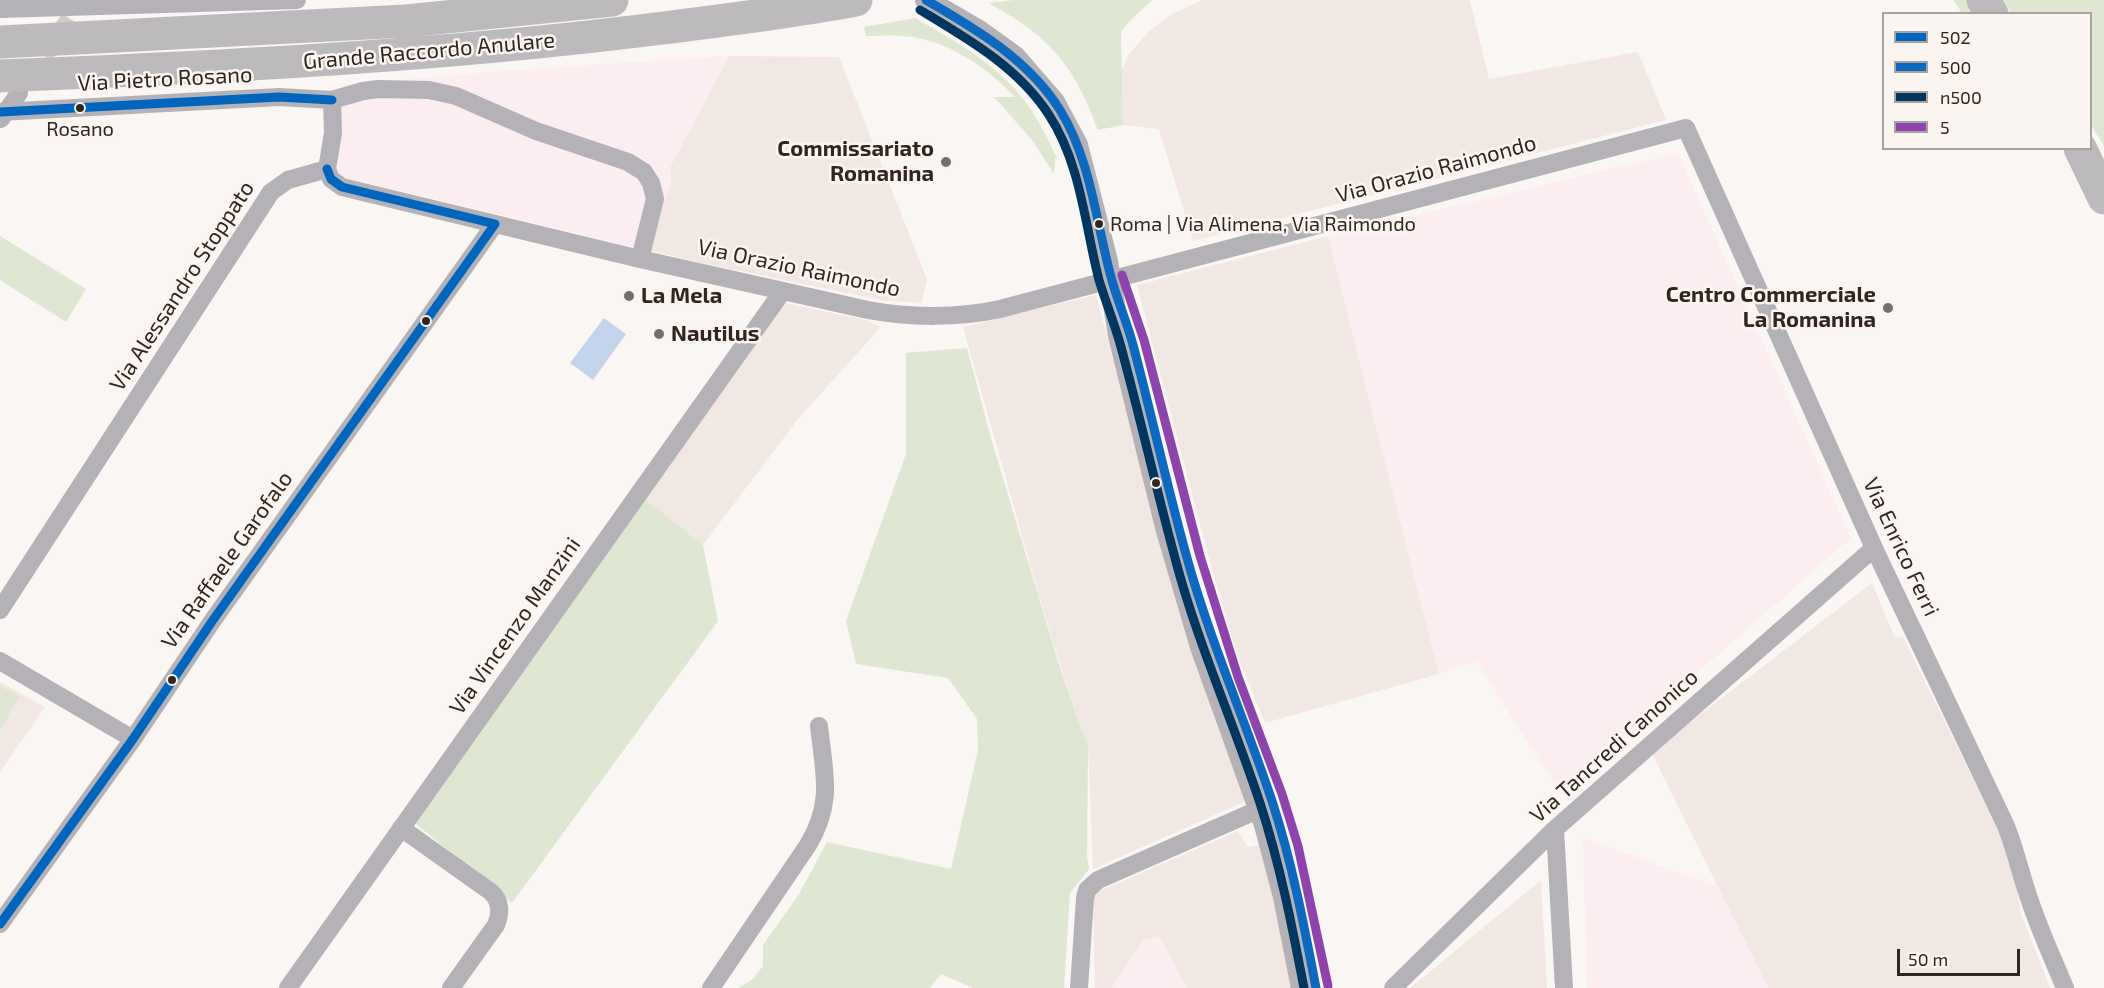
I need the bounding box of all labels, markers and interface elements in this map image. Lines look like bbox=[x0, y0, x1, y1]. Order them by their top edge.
legend bbox=[1882, 12, 2092, 150]
text: 502 bbox=[1940, 26, 1971, 48]
street label: Grande Raccordo Anulare bbox=[302, 27, 556, 75]
text: 500 bbox=[1940, 56, 1971, 78]
street label: Via Pietro Rosano bbox=[77, 61, 253, 97]
text: n500 bbox=[1940, 86, 1982, 108]
marker: Rosano bbox=[74, 102, 86, 114]
text: 5 bbox=[1940, 116, 1950, 138]
place label: Rosano bbox=[46, 117, 114, 141]
street label: Via Orazio Raimondo bbox=[1333, 130, 1539, 208]
place label: Commissariato Romanina bbox=[777, 136, 934, 188]
marker: Commissariato Romanina bbox=[939, 155, 953, 169]
street label: Via Alessandro Stoppato bbox=[104, 176, 260, 396]
place label: Roma | Via Alimena, Via Raimondo bbox=[1110, 212, 1416, 236]
marker: Roma | Via Alimena, Via Raimondo bbox=[1093, 218, 1105, 230]
street label: Via Orazio Raimondo bbox=[695, 234, 903, 302]
place label: Centro Commerciale La Romanina bbox=[1666, 282, 1876, 334]
place label: La Mela bbox=[641, 283, 722, 309]
marker: La Mela bbox=[622, 289, 636, 303]
marker: Centro Commerciale La Romanina bbox=[1881, 301, 1895, 315]
unlabelled marker bbox=[420, 315, 432, 327]
place label: Nautilus bbox=[671, 321, 760, 347]
marker: Nautilus bbox=[652, 327, 666, 341]
street label: Via Raffaele Garofalo bbox=[156, 466, 298, 654]
street label: Via Enrico Ferri bbox=[1857, 474, 1945, 620]
unlabelled marker bbox=[1150, 477, 1162, 489]
street label: Via Vincenzo Manzini bbox=[444, 532, 586, 720]
street label: Via Tancredi Canonico bbox=[1525, 664, 1703, 828]
unlabelled marker bbox=[166, 674, 178, 686]
scale bar bbox=[1900, 937, 2023, 975]
text: 50 m bbox=[1908, 948, 1948, 970]

